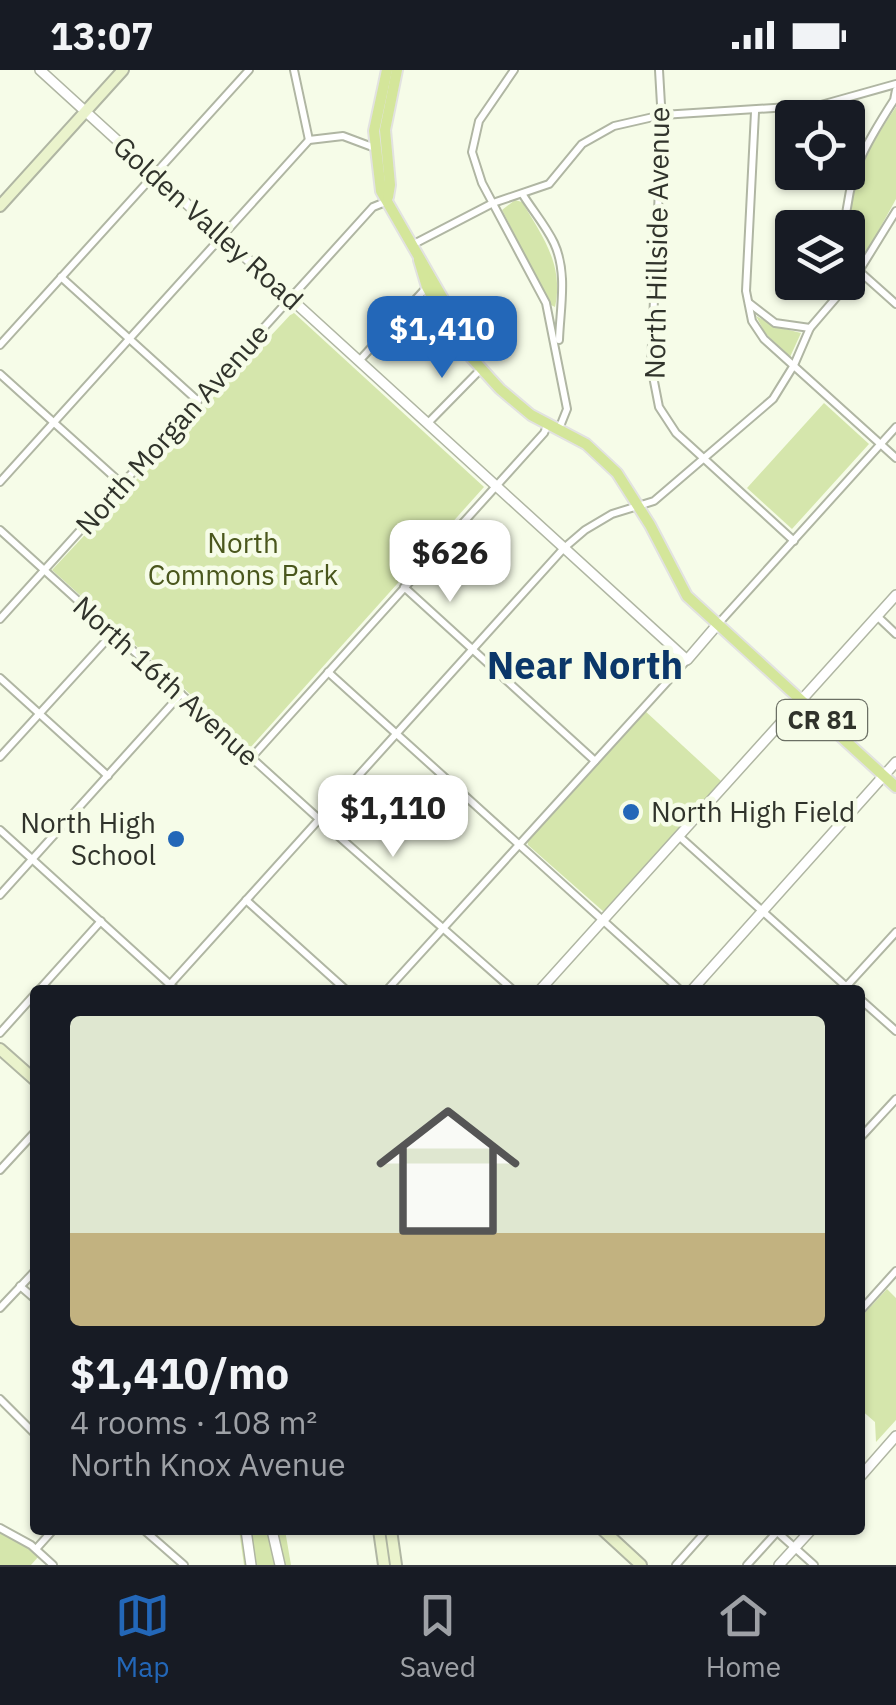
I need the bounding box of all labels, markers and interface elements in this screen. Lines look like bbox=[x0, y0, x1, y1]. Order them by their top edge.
text: 13:07 bbox=[50, 11, 154, 60]
map controls bbox=[775, 100, 865, 300]
button: locate bbox=[775, 100, 865, 190]
street label: North Hillside Avenue bbox=[636, 106, 677, 380]
street label: Golden Valley Road bbox=[106, 127, 311, 318]
button: layers bbox=[775, 210, 865, 300]
pin: $1,410 bbox=[361, 296, 523, 381]
text: $1,410 bbox=[389, 307, 495, 349]
street label: North Morgan Avenue bbox=[67, 315, 276, 542]
pin: $626 bbox=[391, 520, 509, 605]
park label: North Commons Park bbox=[148, 524, 338, 593]
text: $626 bbox=[412, 531, 488, 573]
street label: North 16th Avenue bbox=[66, 587, 267, 774]
district label: Near North bbox=[487, 640, 683, 689]
road number: CR 81 bbox=[777, 700, 867, 740]
pin: $1,110 bbox=[312, 775, 474, 860]
text: $1,110 bbox=[340, 786, 446, 828]
place label: North High Field bbox=[651, 793, 855, 830]
marker: North High Field bbox=[620, 801, 642, 823]
place label: North High School bbox=[20, 804, 156, 873]
marker: North High School bbox=[165, 828, 187, 850]
icon: home bbox=[358, 1081, 538, 1261]
text: $1,410/mo bbox=[70, 1346, 289, 1401]
text: 4 rooms · 108 m² bbox=[70, 1401, 317, 1443]
text: North Knox Avenue bbox=[70, 1443, 346, 1485]
tab: Map bbox=[115, 1588, 170, 1685]
tab: Saved bbox=[400, 1588, 476, 1685]
tab: Home bbox=[706, 1588, 781, 1685]

